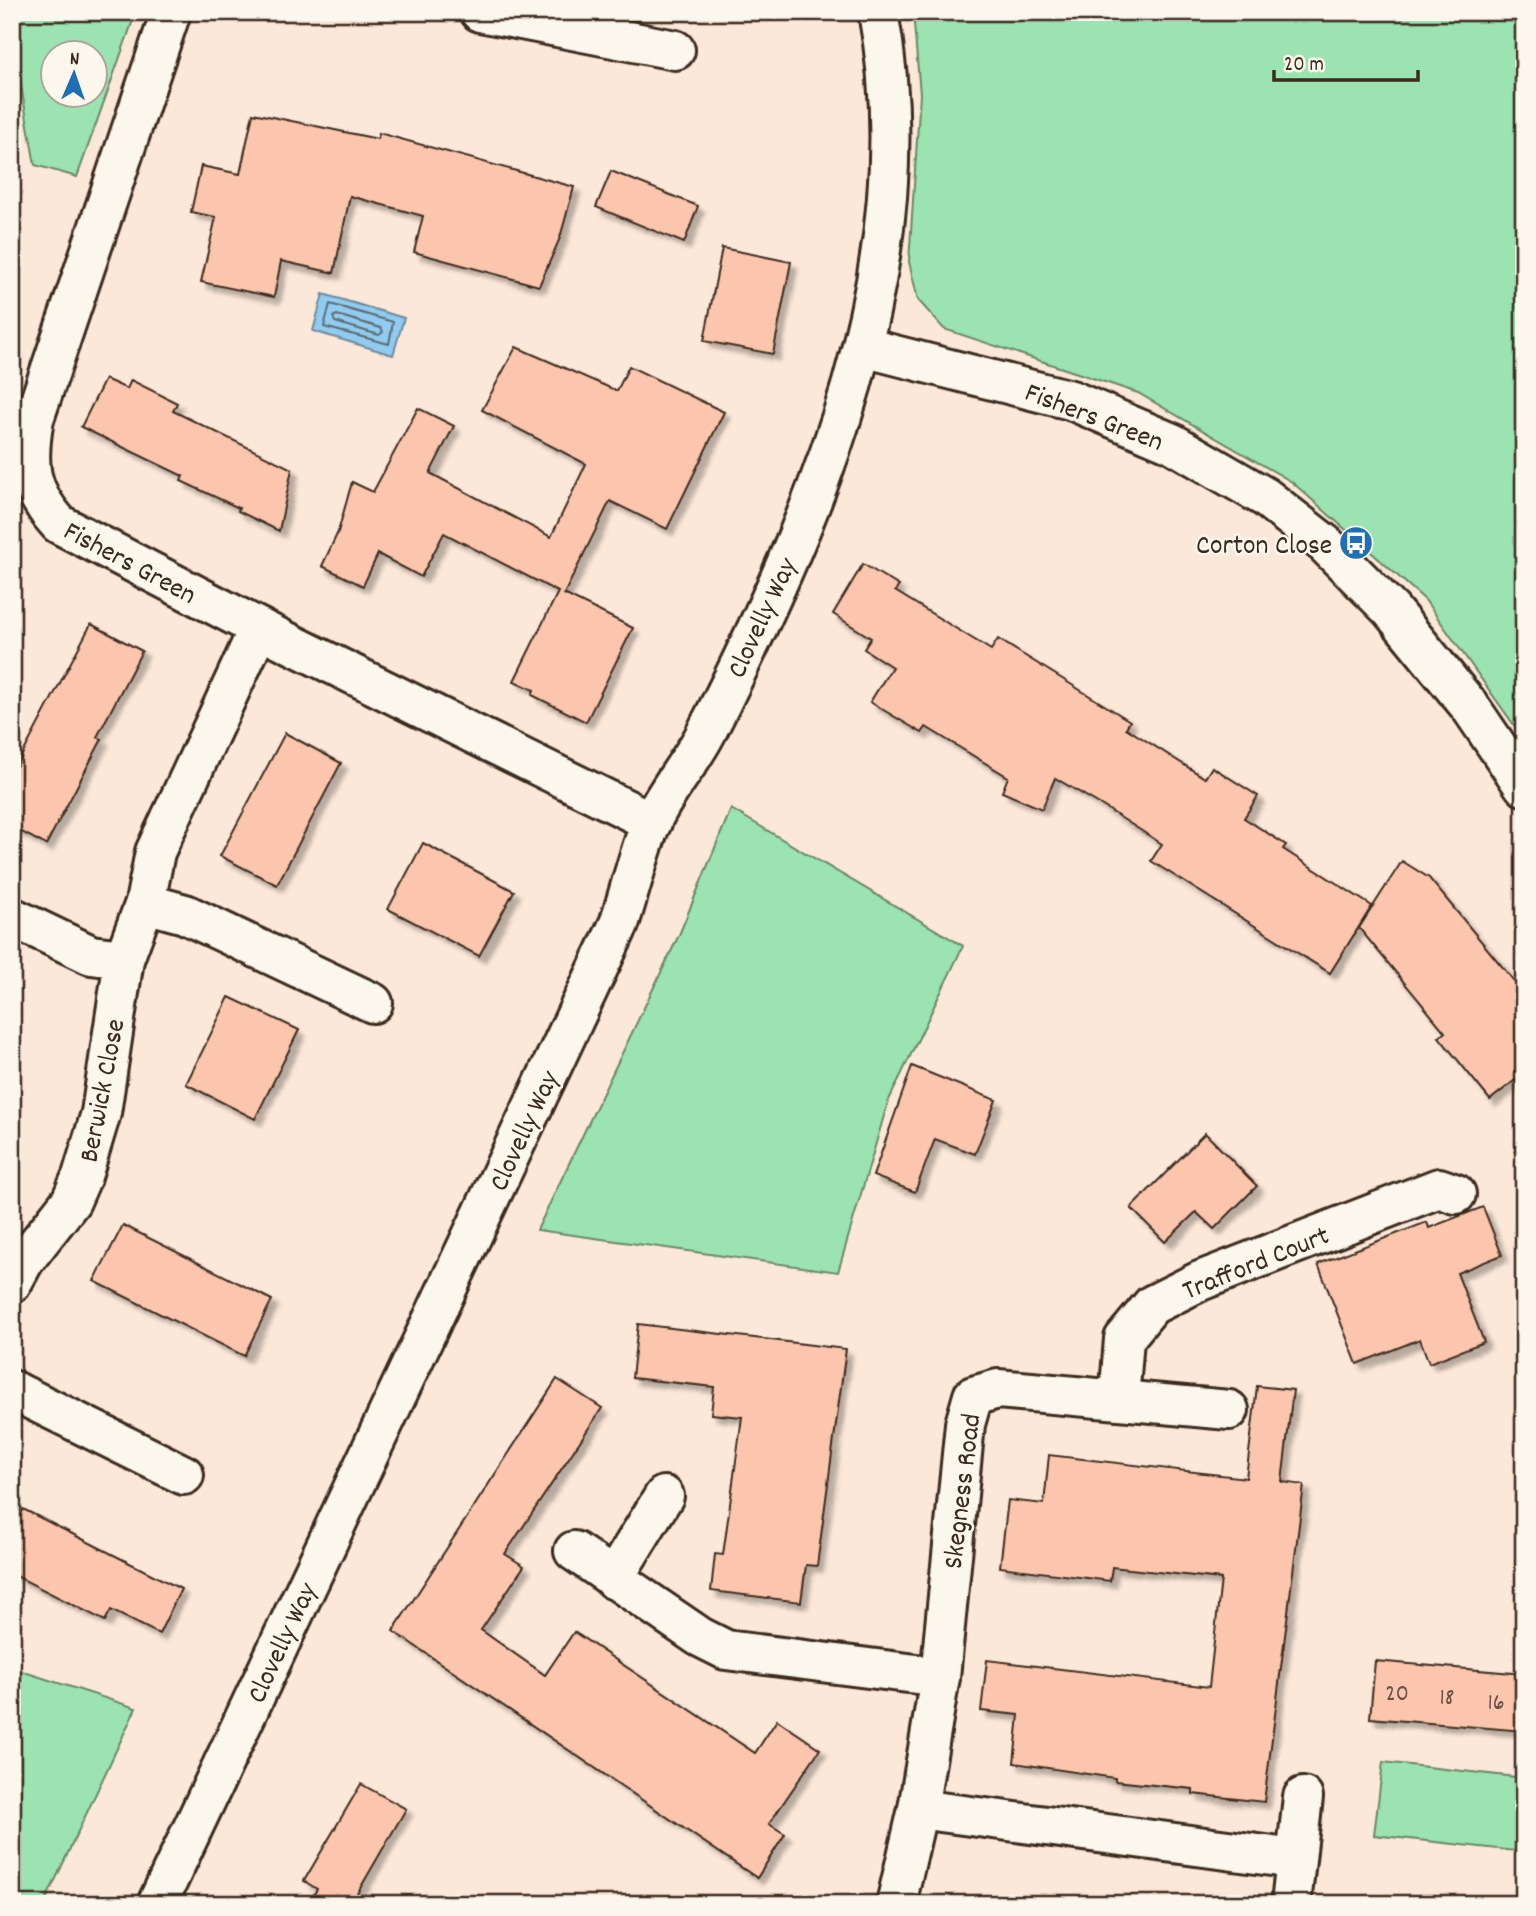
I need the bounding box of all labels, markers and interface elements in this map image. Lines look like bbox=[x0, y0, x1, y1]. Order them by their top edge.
north arrow bbox=[38, 38, 108, 108]
scale bar bbox=[1274, 38, 1417, 82]
text: N bbox=[69, 47, 80, 74]
text: 20 m bbox=[1284, 51, 1324, 81]
street label: Fishers Green bbox=[1018, 375, 1168, 464]
street label: Fishers Green bbox=[55, 514, 202, 617]
bus stop icon: Corton Close bbox=[1337, 524, 1375, 562]
place label: Corton Close bbox=[1196, 528, 1332, 568]
street label: Clovelly Way bbox=[719, 552, 810, 686]
street label: Berwick Close bbox=[71, 1016, 138, 1166]
street label: Clovelly Way bbox=[481, 1065, 572, 1199]
street label: Trafford Court bbox=[1177, 1218, 1336, 1313]
street label: Skegness Road bbox=[936, 1412, 994, 1571]
street label: Clovelly Way bbox=[239, 1577, 330, 1711]
house number: 20 bbox=[1385, 1678, 1409, 1712]
house number: 18 bbox=[1440, 1682, 1454, 1716]
house number: 16 bbox=[1487, 1687, 1505, 1721]

